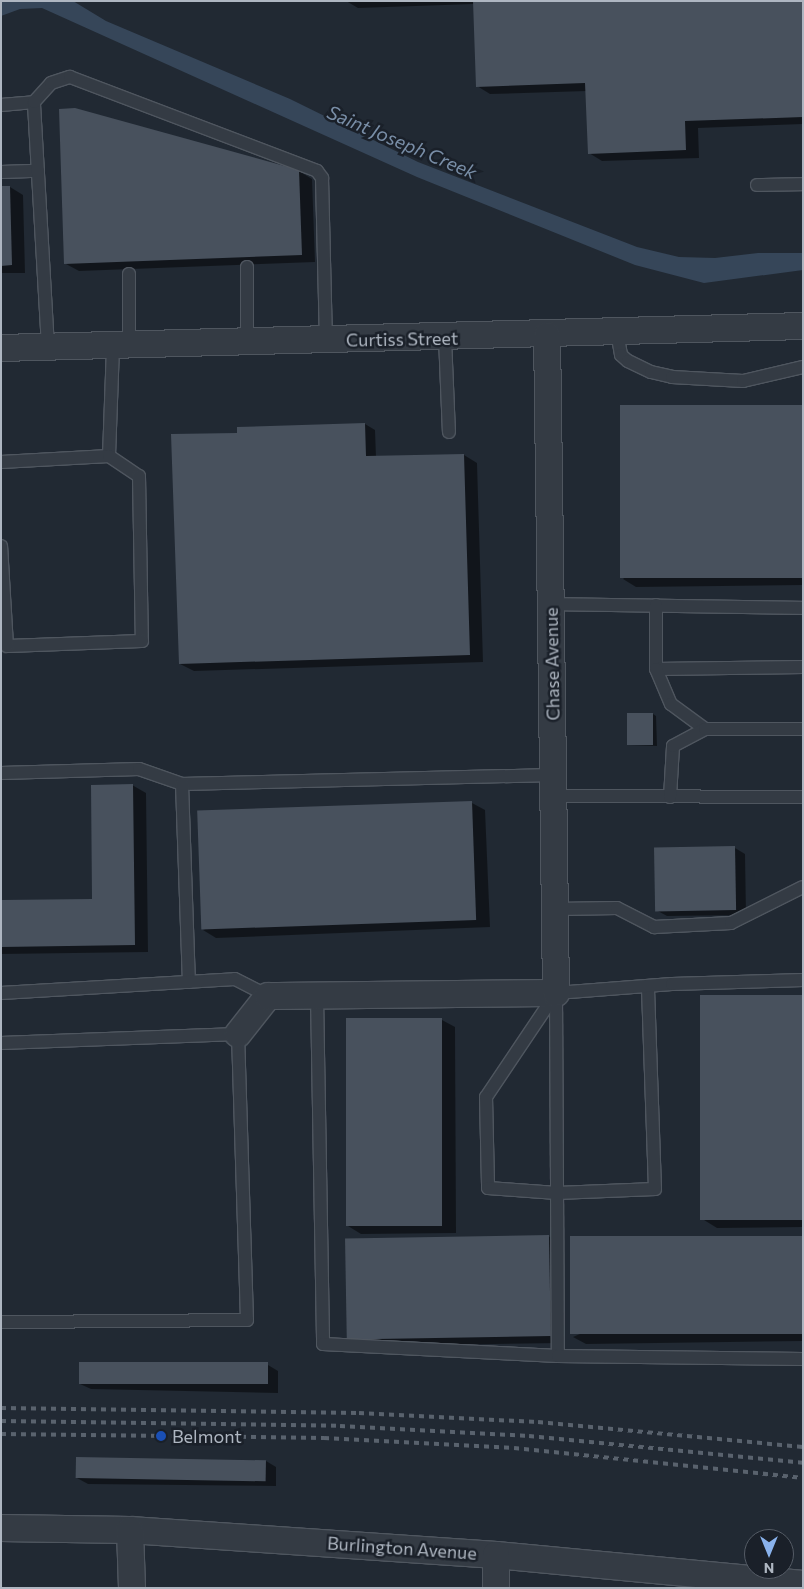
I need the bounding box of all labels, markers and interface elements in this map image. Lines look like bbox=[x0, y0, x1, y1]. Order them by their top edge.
water label: Saint Joseph Creek bbox=[324, 100, 480, 184]
street label: Curtiss Street bbox=[346, 327, 458, 351]
street label: Chase Avenue bbox=[540, 607, 564, 721]
place label: Belmont bbox=[172, 1425, 242, 1447]
marker: Belmont bbox=[154, 1429, 168, 1443]
north arrow bbox=[744, 1529, 794, 1579]
street label: Burlington Avenue bbox=[326, 1532, 478, 1564]
text: N bbox=[764, 1560, 774, 1577]

